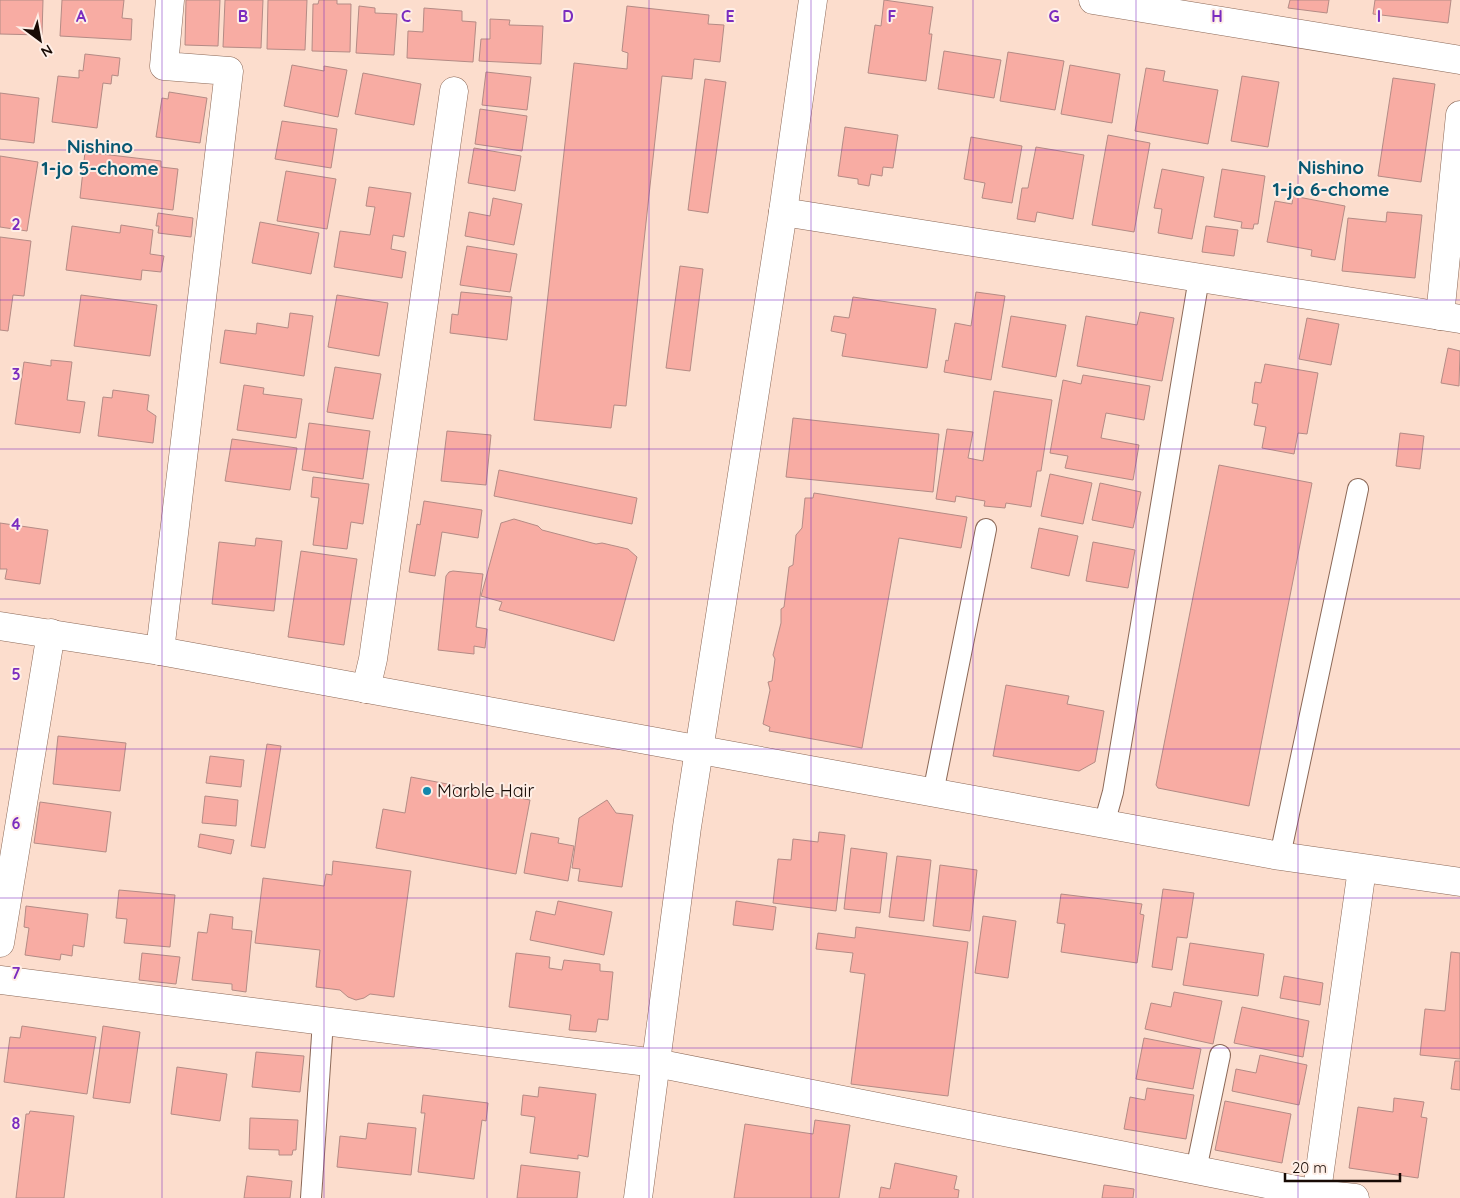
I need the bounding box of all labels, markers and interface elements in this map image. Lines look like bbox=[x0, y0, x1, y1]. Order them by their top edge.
text: A bbox=[76, 6, 87, 26]
text: B bbox=[238, 6, 248, 26]
text: C bbox=[401, 6, 411, 26]
text: D bbox=[562, 6, 574, 26]
text: E bbox=[725, 6, 735, 26]
text: F bbox=[888, 6, 897, 26]
text: G bbox=[1048, 6, 1060, 26]
text: H bbox=[1211, 6, 1223, 26]
text: I bbox=[1377, 6, 1381, 26]
north arrow bbox=[15, 15, 65, 65]
text: N bbox=[38, 41, 56, 61]
district label: Nishino 1-jo 5-chome bbox=[41, 134, 159, 180]
district label: Nishino 1-jo 6-chome bbox=[1273, 155, 1389, 201]
text: 2 bbox=[11, 214, 21, 234]
text: 3 bbox=[12, 364, 20, 384]
text: 4 bbox=[11, 514, 21, 534]
text: 5 bbox=[11, 664, 21, 684]
place label: Marble Hair bbox=[437, 779, 534, 802]
marker: Marble Hair bbox=[421, 785, 433, 797]
text: 6 bbox=[12, 813, 21, 833]
text: 7 bbox=[12, 963, 21, 983]
text: 8 bbox=[12, 1113, 21, 1133]
scale bar bbox=[1285, 1150, 1400, 1182]
text: 20 m bbox=[1292, 1158, 1327, 1177]

